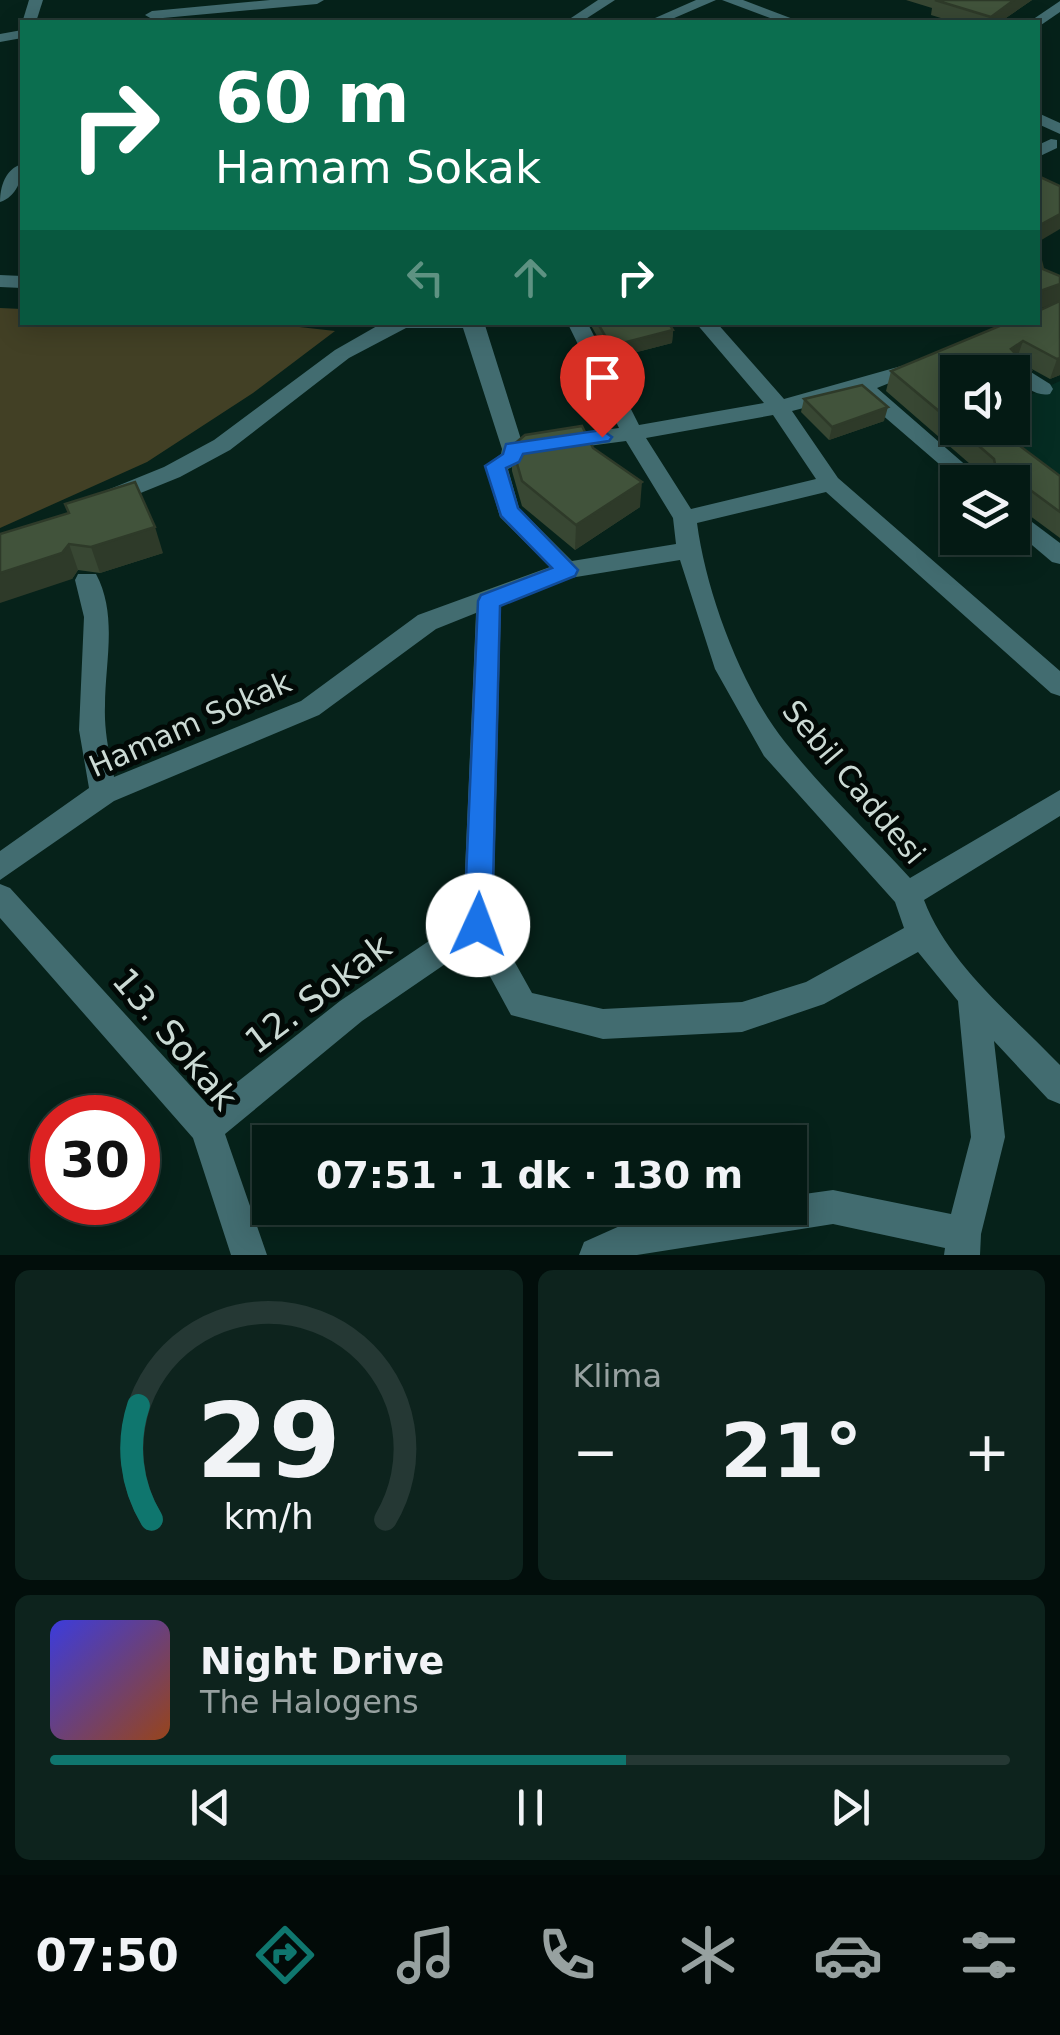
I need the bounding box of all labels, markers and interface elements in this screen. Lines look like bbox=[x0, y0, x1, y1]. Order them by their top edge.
text: 60 m bbox=[215, 57, 410, 139]
icon: right bbox=[50, 60, 180, 190]
text: Hamam Sokak bbox=[215, 141, 541, 194]
icon: left bbox=[398, 250, 453, 305]
icon: ahead bbox=[503, 250, 558, 305]
icon: right bbox=[608, 250, 663, 305]
pin bbox=[560, 335, 645, 438]
icon: arrive bbox=[575, 350, 630, 405]
map controls bbox=[940, 355, 1030, 555]
button: sound bbox=[940, 355, 1030, 445]
button: layers bbox=[940, 465, 1030, 555]
street label: Hamam Sokak bbox=[84, 664, 297, 784]
street label: Sebil Caddesi bbox=[775, 693, 933, 871]
position arrow bbox=[426, 873, 530, 977]
street label: 12. Sokak bbox=[237, 926, 399, 1062]
street label: 13. Sokak bbox=[104, 960, 246, 1118]
speed limit sign: 30 bbox=[30, 1095, 160, 1225]
text: 07:51 · 1 dk · 130 m bbox=[316, 1153, 743, 1197]
text: Klima bbox=[573, 1357, 662, 1395]
text: 29 bbox=[196, 1380, 341, 1502]
text: 21° bbox=[720, 1407, 862, 1495]
text: − bbox=[573, 1420, 619, 1484]
text: + bbox=[964, 1420, 1010, 1484]
text: km/h bbox=[224, 1496, 314, 1537]
text: Night Drive bbox=[200, 1639, 444, 1683]
text: The Halogens bbox=[200, 1683, 419, 1721]
icon: previous bbox=[183, 1780, 238, 1835]
icon: pause bbox=[503, 1780, 558, 1835]
icon: next bbox=[823, 1780, 878, 1835]
icon: directions bbox=[250, 1920, 320, 1990]
icon: music bbox=[391, 1920, 461, 1990]
icon: phone bbox=[532, 1920, 602, 1990]
icon: climate bbox=[673, 1920, 743, 1990]
icon: car bbox=[813, 1920, 883, 1990]
icon: filters bbox=[954, 1920, 1024, 1990]
text: 07:50 bbox=[35, 1929, 179, 1982]

